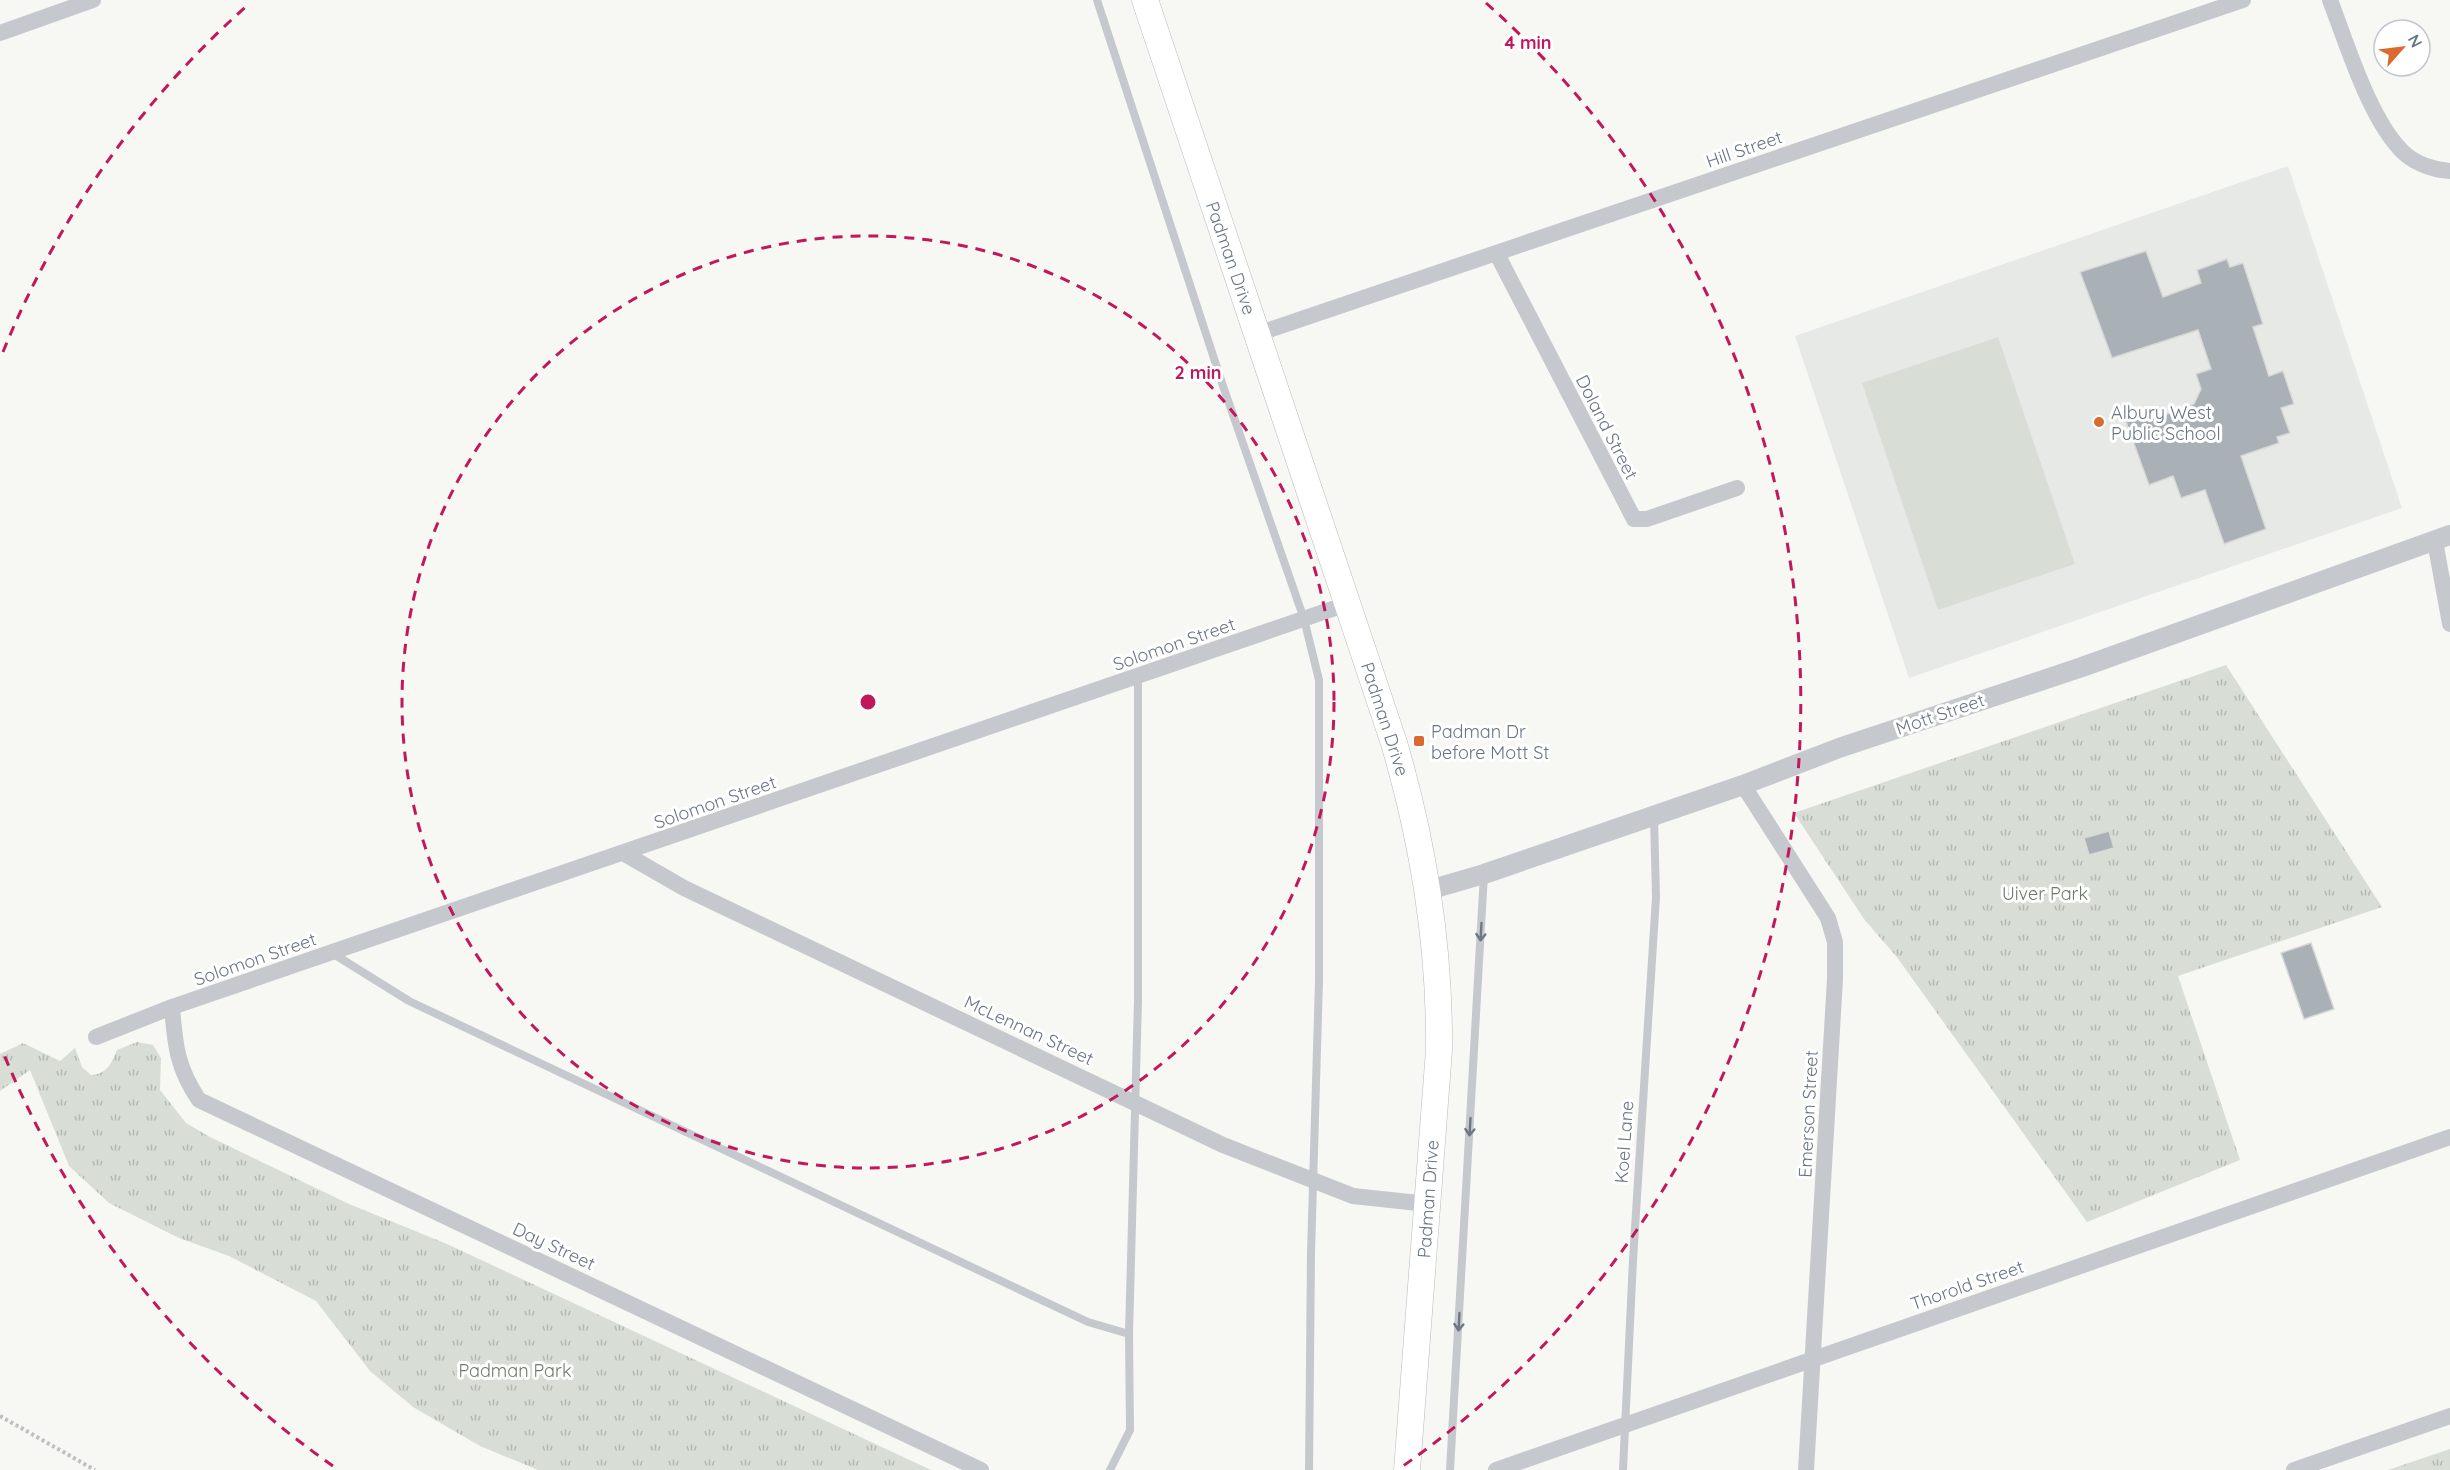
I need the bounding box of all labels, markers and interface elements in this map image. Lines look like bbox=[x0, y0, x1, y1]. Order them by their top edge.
north arrow bbox=[2372, 18, 2432, 78]
text: 4 min bbox=[1504, 31, 1552, 54]
text: N bbox=[2404, 31, 2427, 51]
street label: Hill Street bbox=[1703, 125, 1785, 173]
street label: Padman Drive bbox=[1201, 198, 1261, 318]
text: 2 min bbox=[1175, 361, 1221, 384]
street label: Doland Street bbox=[1571, 371, 1643, 483]
place label: Albury West Public School bbox=[2111, 401, 2221, 445]
marker: Albury West Public School bbox=[2092, 415, 2106, 429]
street label: Solomon Street bbox=[1110, 612, 1238, 676]
street label: Padman Drive bbox=[1356, 659, 1414, 779]
street label: Mott Street bbox=[1893, 688, 1987, 740]
centre of rings bbox=[858, 692, 878, 712]
place label: Padman Dr before Mott St bbox=[1431, 720, 1549, 764]
marker: Padman Dr before Mott St bbox=[1412, 734, 1426, 748]
street label: Solomon Street bbox=[651, 770, 779, 834]
park label: Uiver Park bbox=[2002, 882, 2088, 905]
one-way arrow bbox=[1475, 922, 1486, 942]
street label: Solomon Street bbox=[191, 927, 319, 991]
street label: McLennan Street bbox=[961, 990, 1097, 1070]
street label: Emerson Street bbox=[1793, 1050, 1823, 1178]
street label: Koel Lane bbox=[1610, 1100, 1638, 1184]
one-way arrow bbox=[1464, 1117, 1475, 1137]
street label: Padman Drive bbox=[1412, 1139, 1444, 1259]
street label: Day Street bbox=[509, 1217, 599, 1275]
street label: Thorold Street bbox=[1907, 1255, 2027, 1315]
one-way arrow bbox=[1453, 1311, 1464, 1331]
park label: Padman Park bbox=[458, 1359, 572, 1382]

